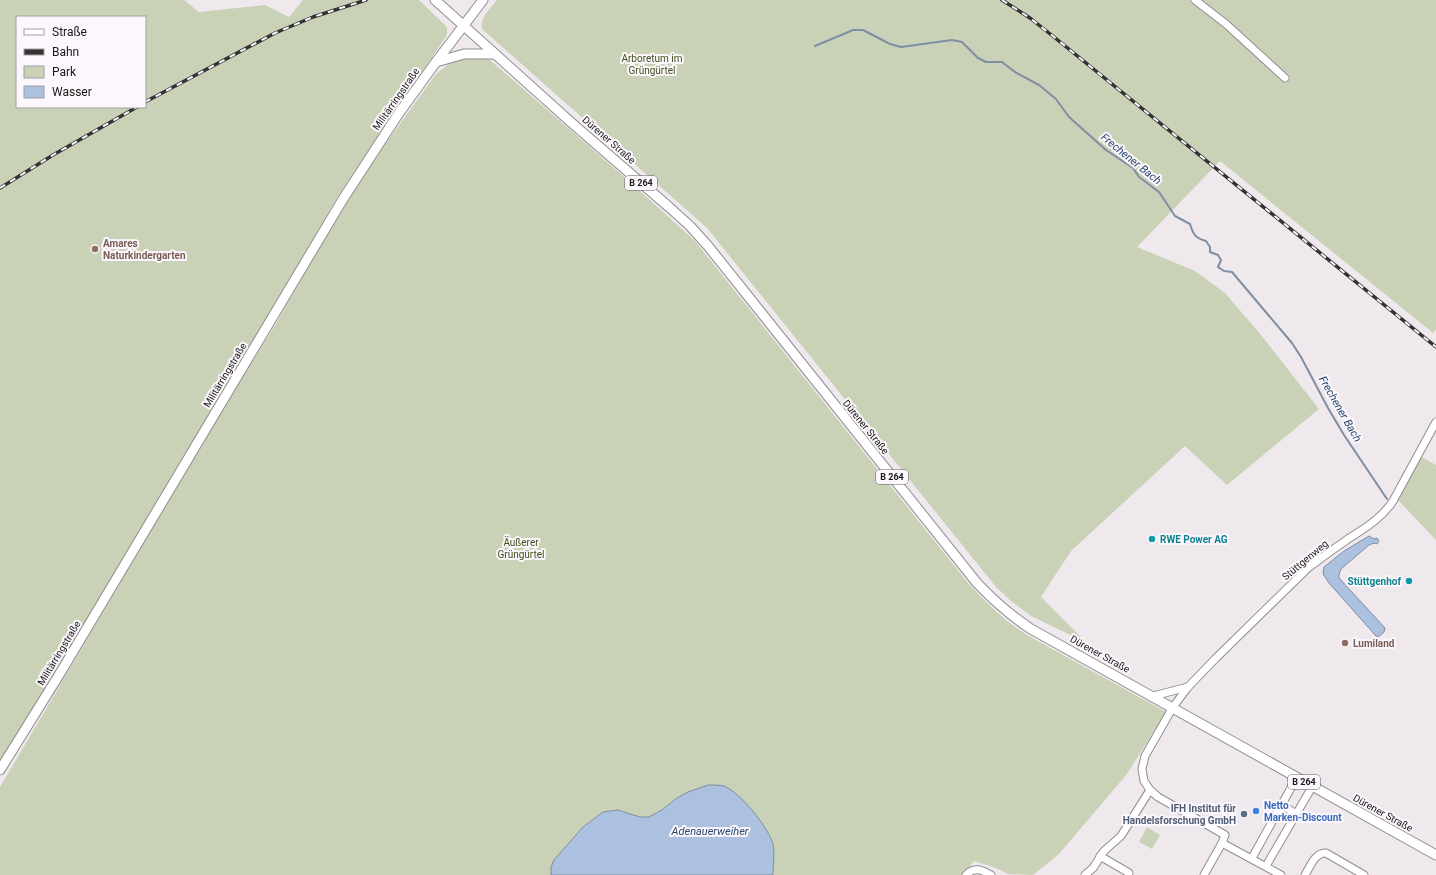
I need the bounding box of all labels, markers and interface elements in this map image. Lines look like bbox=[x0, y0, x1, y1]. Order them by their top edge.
legend bbox=[16, 16, 146, 108]
text: Straße bbox=[52, 25, 87, 39]
text: Bahn bbox=[52, 45, 79, 59]
park label: Arboretum im Grüngürtel bbox=[621, 53, 683, 76]
text: Park bbox=[52, 65, 77, 79]
street label: Militärringstraße bbox=[370, 66, 422, 132]
text: Wasser bbox=[52, 85, 92, 99]
street label: Dürener Straße bbox=[580, 114, 638, 166]
water label: Frechener Bach bbox=[1098, 131, 1164, 187]
road number: B 264 bbox=[625, 176, 657, 190]
place label: Amares Naturkindergarten bbox=[103, 238, 186, 261]
marker: Amares Naturkindergarten bbox=[90, 244, 100, 254]
street label: Militärringstraße bbox=[201, 341, 249, 409]
water label: Frechener Bach bbox=[1316, 374, 1364, 444]
street label: Dürener Straße bbox=[841, 398, 891, 456]
road number: B 264 bbox=[876, 470, 908, 484]
marker: RWE Power AG bbox=[1147, 534, 1157, 544]
place label: RWE Power AG bbox=[1160, 534, 1228, 545]
park label: Äußerer Grüngürtel bbox=[497, 536, 545, 560]
street label: Stüttgenweg bbox=[1280, 538, 1330, 582]
place label: Stüttgenhof bbox=[1348, 576, 1401, 587]
marker: Stüttgenhof bbox=[1404, 576, 1414, 586]
street label: Militärringstraße bbox=[35, 619, 83, 687]
street label: Dürener Straße bbox=[1068, 633, 1132, 675]
marker: Lumiland bbox=[1340, 638, 1350, 648]
place label: Lumiland bbox=[1353, 638, 1395, 649]
road number: B 264 bbox=[1288, 775, 1320, 789]
street label: Dürener Straße bbox=[1351, 792, 1415, 834]
place label: Netto Marken-Discount bbox=[1264, 800, 1342, 823]
place label: IFH Institut für Handelsforschung GmbH bbox=[1123, 803, 1236, 826]
marker: Netto Marken-Discount bbox=[1251, 806, 1261, 816]
marker: IFH Institut für Handelsforschung GmbH bbox=[1239, 809, 1249, 819]
water label: Adenauerweiher bbox=[671, 825, 749, 838]

